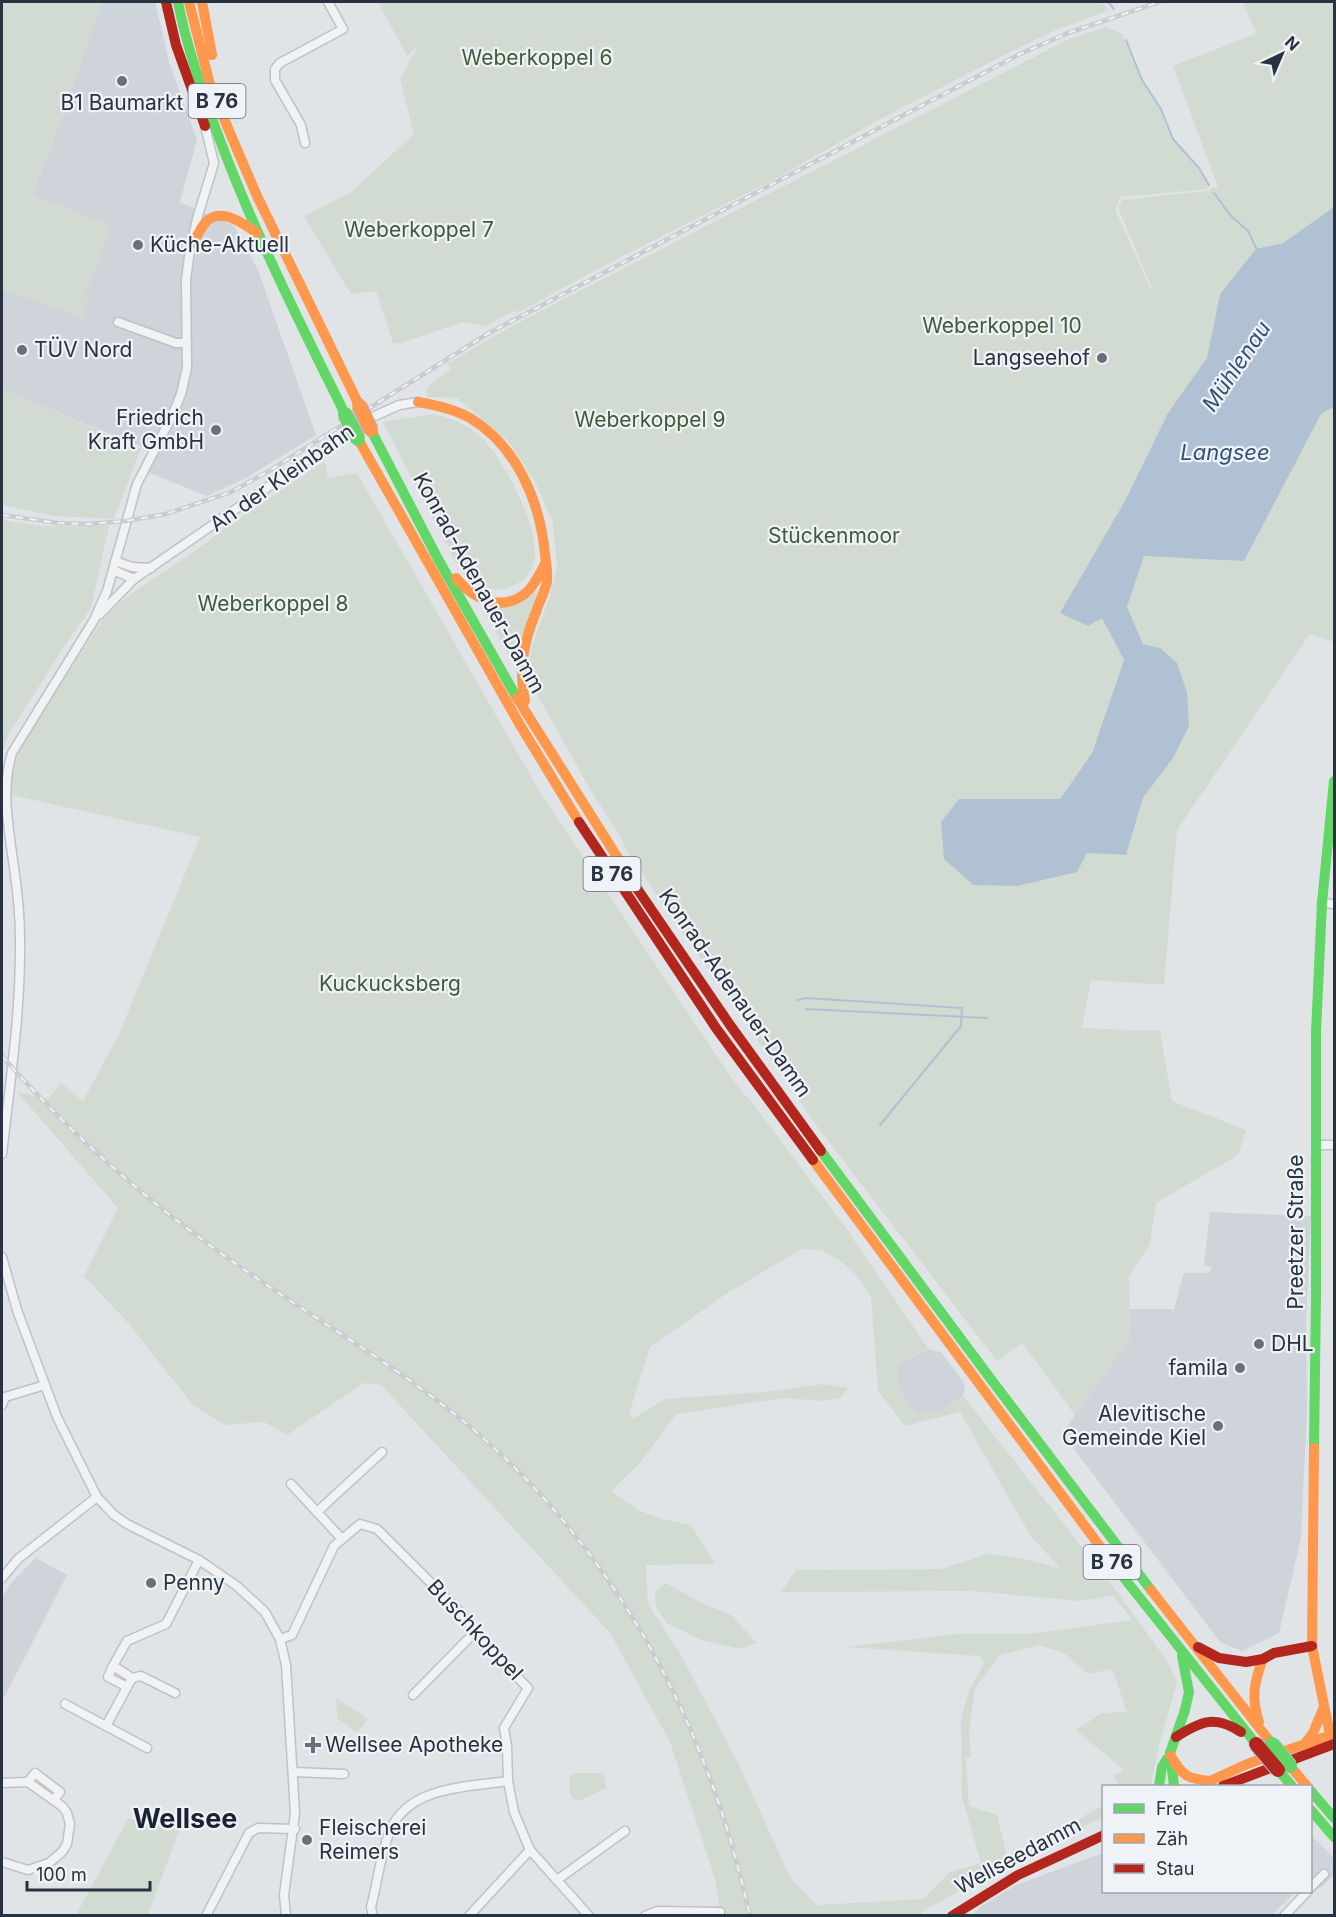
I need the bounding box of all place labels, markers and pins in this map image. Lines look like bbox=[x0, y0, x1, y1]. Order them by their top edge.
marker: B1 Baumarkt bbox=[115, 74, 129, 88]
place label: B1 Baumarkt bbox=[61, 90, 184, 115]
place label: Küche-Aktuell bbox=[150, 232, 289, 257]
marker: Küche-Aktuell bbox=[131, 238, 145, 252]
place label: TÜV Nord bbox=[34, 336, 132, 362]
marker: TÜV Nord bbox=[15, 343, 29, 357]
place label: Langseehof bbox=[973, 345, 1090, 370]
marker: Langseehof bbox=[1095, 351, 1109, 365]
place label: Friedrich Kraft GmbH bbox=[88, 405, 204, 454]
marker: Friedrich Kraft GmbH bbox=[209, 423, 223, 437]
place label: DHL bbox=[1271, 1331, 1314, 1356]
marker: DHL bbox=[1252, 1337, 1266, 1351]
place label: famila bbox=[1168, 1355, 1228, 1380]
marker: famila bbox=[1233, 1361, 1247, 1375]
place label: Alevitische Gemeinde Kiel bbox=[1062, 1401, 1206, 1450]
marker: Alevitische Gemeinde Kiel bbox=[1211, 1419, 1225, 1433]
place label: Penny bbox=[163, 1570, 225, 1595]
marker: Penny bbox=[144, 1576, 158, 1590]
place label: Wellsee Apotheke bbox=[325, 1732, 503, 1757]
marker: Wellsee Apotheke bbox=[306, 1738, 320, 1752]
place label: Fleischerei Reimers bbox=[319, 1815, 426, 1864]
marker: Fleischerei Reimers bbox=[300, 1833, 314, 1847]

